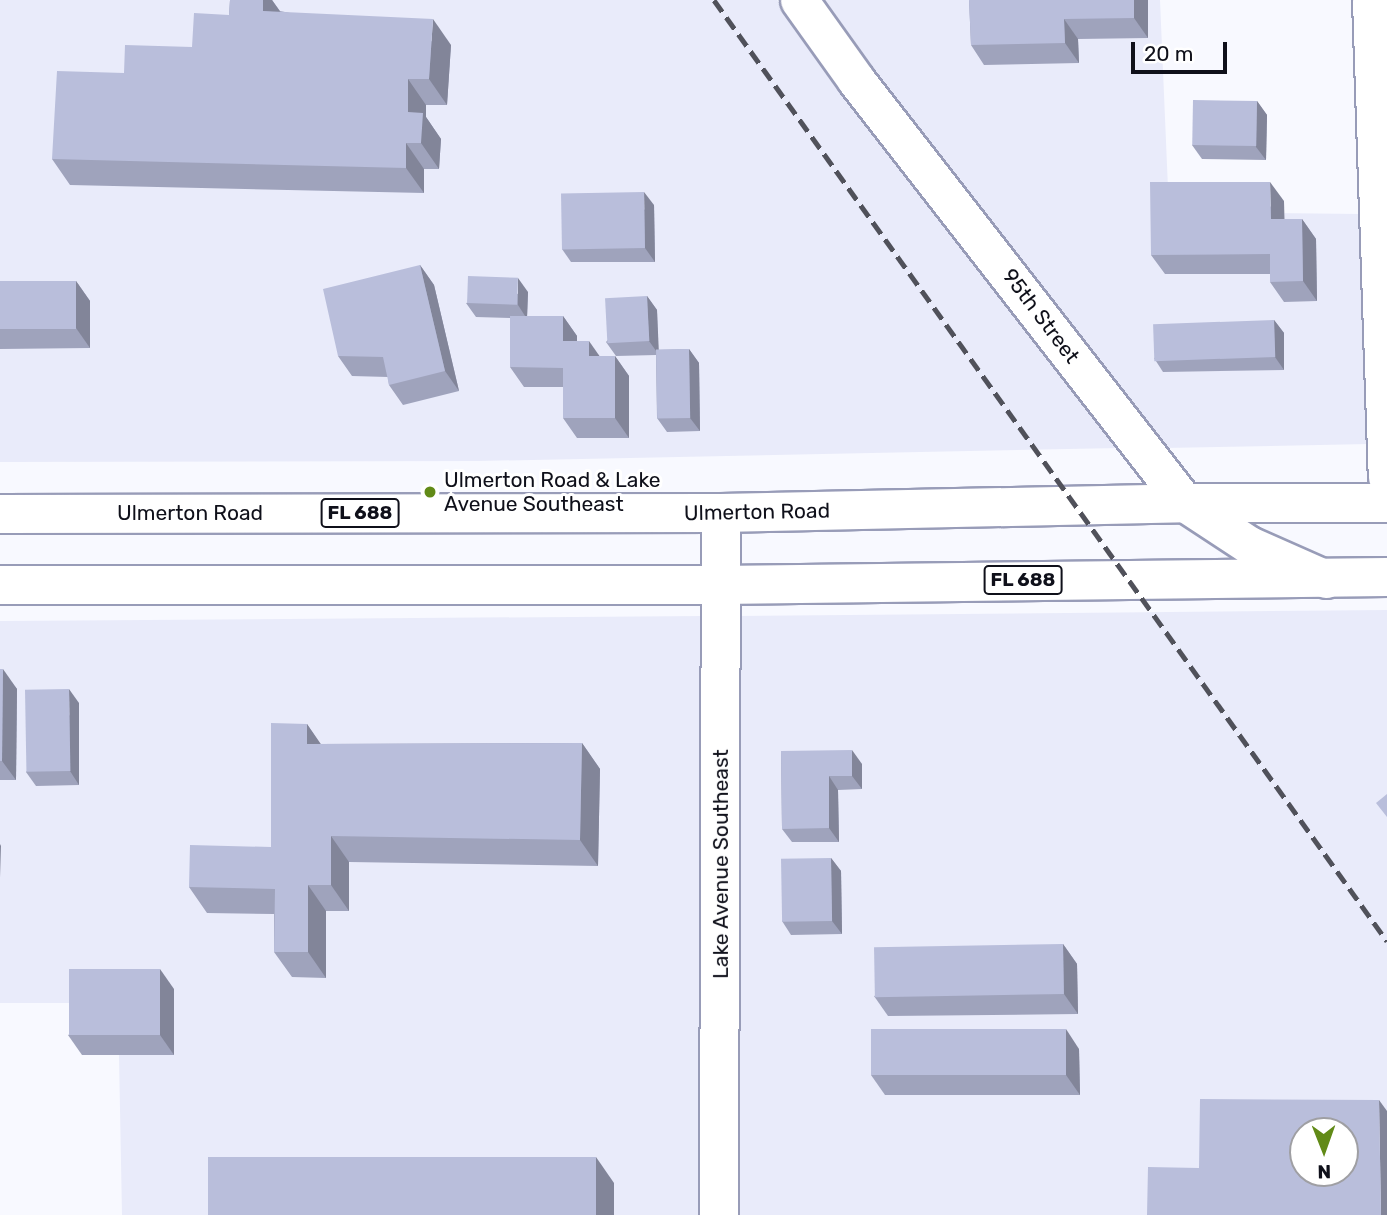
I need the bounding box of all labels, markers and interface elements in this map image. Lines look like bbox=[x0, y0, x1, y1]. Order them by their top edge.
scale bar bbox=[1135, 28, 1231, 72]
text: 20 m bbox=[1144, 41, 1193, 66]
street label: 95th Street bbox=[997, 264, 1085, 368]
place label: Ulmerton Road & Lake Avenue Southeast bbox=[444, 467, 660, 517]
marker: Ulmerton Road & Lake Avenue Southeast bbox=[422, 484, 438, 500]
road number: FL 688 bbox=[320, 498, 400, 528]
street label: Ulmerton Road bbox=[684, 498, 830, 526]
street label: Ulmerton Road bbox=[117, 500, 263, 526]
road number: FL 688 bbox=[983, 565, 1063, 596]
street label: Lake Avenue Southeast bbox=[708, 749, 734, 979]
north arrow bbox=[1289, 1117, 1359, 1187]
text: N bbox=[1317, 1160, 1331, 1183]

